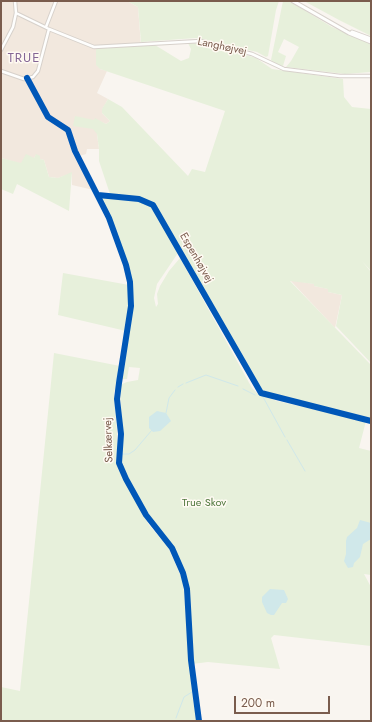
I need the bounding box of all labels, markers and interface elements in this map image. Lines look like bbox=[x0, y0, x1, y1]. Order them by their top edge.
street label: Langhøjvej bbox=[196, 35, 248, 59]
district label: TRUE bbox=[8, 51, 40, 67]
street label: Espenhøjvej bbox=[176, 231, 216, 285]
street label: Selkærvej bbox=[102, 417, 116, 463]
park label: True Skov bbox=[182, 496, 226, 510]
scale bar bbox=[236, 688, 332, 714]
text: 200 m bbox=[241, 694, 275, 712]

